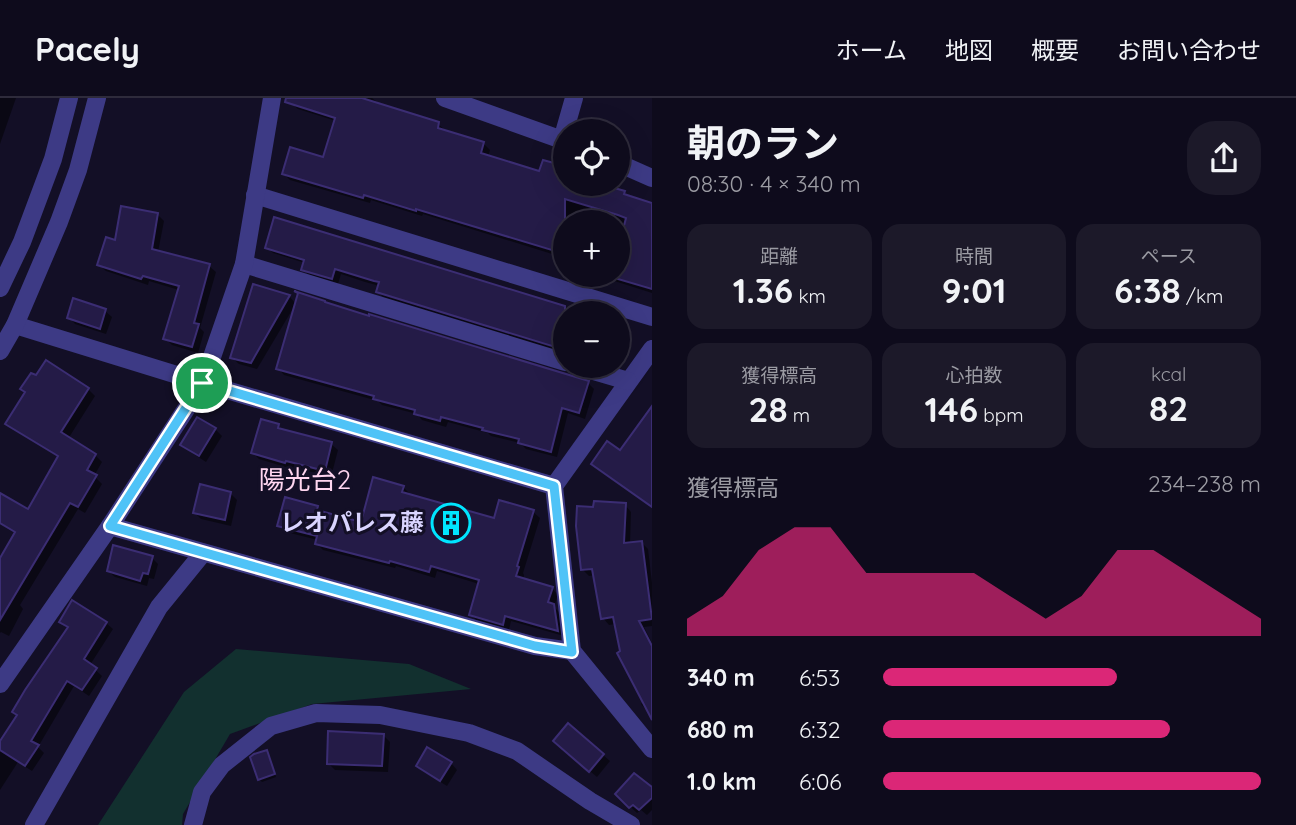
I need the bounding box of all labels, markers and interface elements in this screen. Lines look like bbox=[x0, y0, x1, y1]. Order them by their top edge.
text: Pacely bbox=[35, 28, 140, 69]
text: ホーム bbox=[836, 35, 907, 65]
text: 地図 bbox=[945, 35, 993, 65]
text: 概要 bbox=[1031, 35, 1079, 65]
text: お問い合わせ bbox=[1117, 35, 1261, 65]
map controls bbox=[553, 119, 630, 378]
button: locate bbox=[553, 119, 630, 196]
text: 朝のラン bbox=[687, 119, 839, 167]
button: share bbox=[1187, 121, 1261, 195]
text: 08:30 · 4 × 340 m bbox=[687, 169, 861, 198]
button: + bbox=[553, 210, 630, 287]
text: 距離 bbox=[760, 244, 798, 268]
text: 時間 bbox=[955, 244, 993, 268]
text: ペース bbox=[1141, 244, 1197, 268]
text: 1.36 bbox=[733, 268, 793, 312]
text: 9:01 bbox=[942, 268, 1006, 312]
text: 6:38 bbox=[1114, 268, 1181, 312]
text: km bbox=[793, 284, 826, 308]
text: /km bbox=[1181, 284, 1223, 308]
button: − bbox=[553, 301, 630, 378]
pin bbox=[172, 353, 232, 413]
text: kcal bbox=[1151, 362, 1186, 386]
text: 獲得標高 bbox=[741, 363, 817, 387]
text: 心拍数 bbox=[945, 363, 1003, 387]
icon: arrive bbox=[183, 364, 221, 402]
text: 82 bbox=[1149, 386, 1188, 430]
text: 28 bbox=[749, 387, 788, 431]
text: 146 bbox=[924, 387, 978, 431]
text: m bbox=[788, 403, 810, 427]
text: bpm bbox=[978, 403, 1024, 427]
district label: 陽光台2 bbox=[259, 463, 351, 496]
text: 234–238 m bbox=[1148, 469, 1261, 498]
text: 獲得標高 bbox=[687, 473, 779, 502]
building icon: レオパレス藤 bbox=[430, 502, 472, 544]
place label: レオパレス藤 bbox=[280, 507, 424, 537]
text: 340 m bbox=[687, 663, 755, 692]
text: 6:53 bbox=[799, 663, 840, 692]
text: 680 m bbox=[687, 715, 754, 744]
text: 6:32 bbox=[799, 715, 840, 744]
text: 1.0 km bbox=[687, 767, 757, 796]
text: 6:06 bbox=[799, 767, 842, 796]

